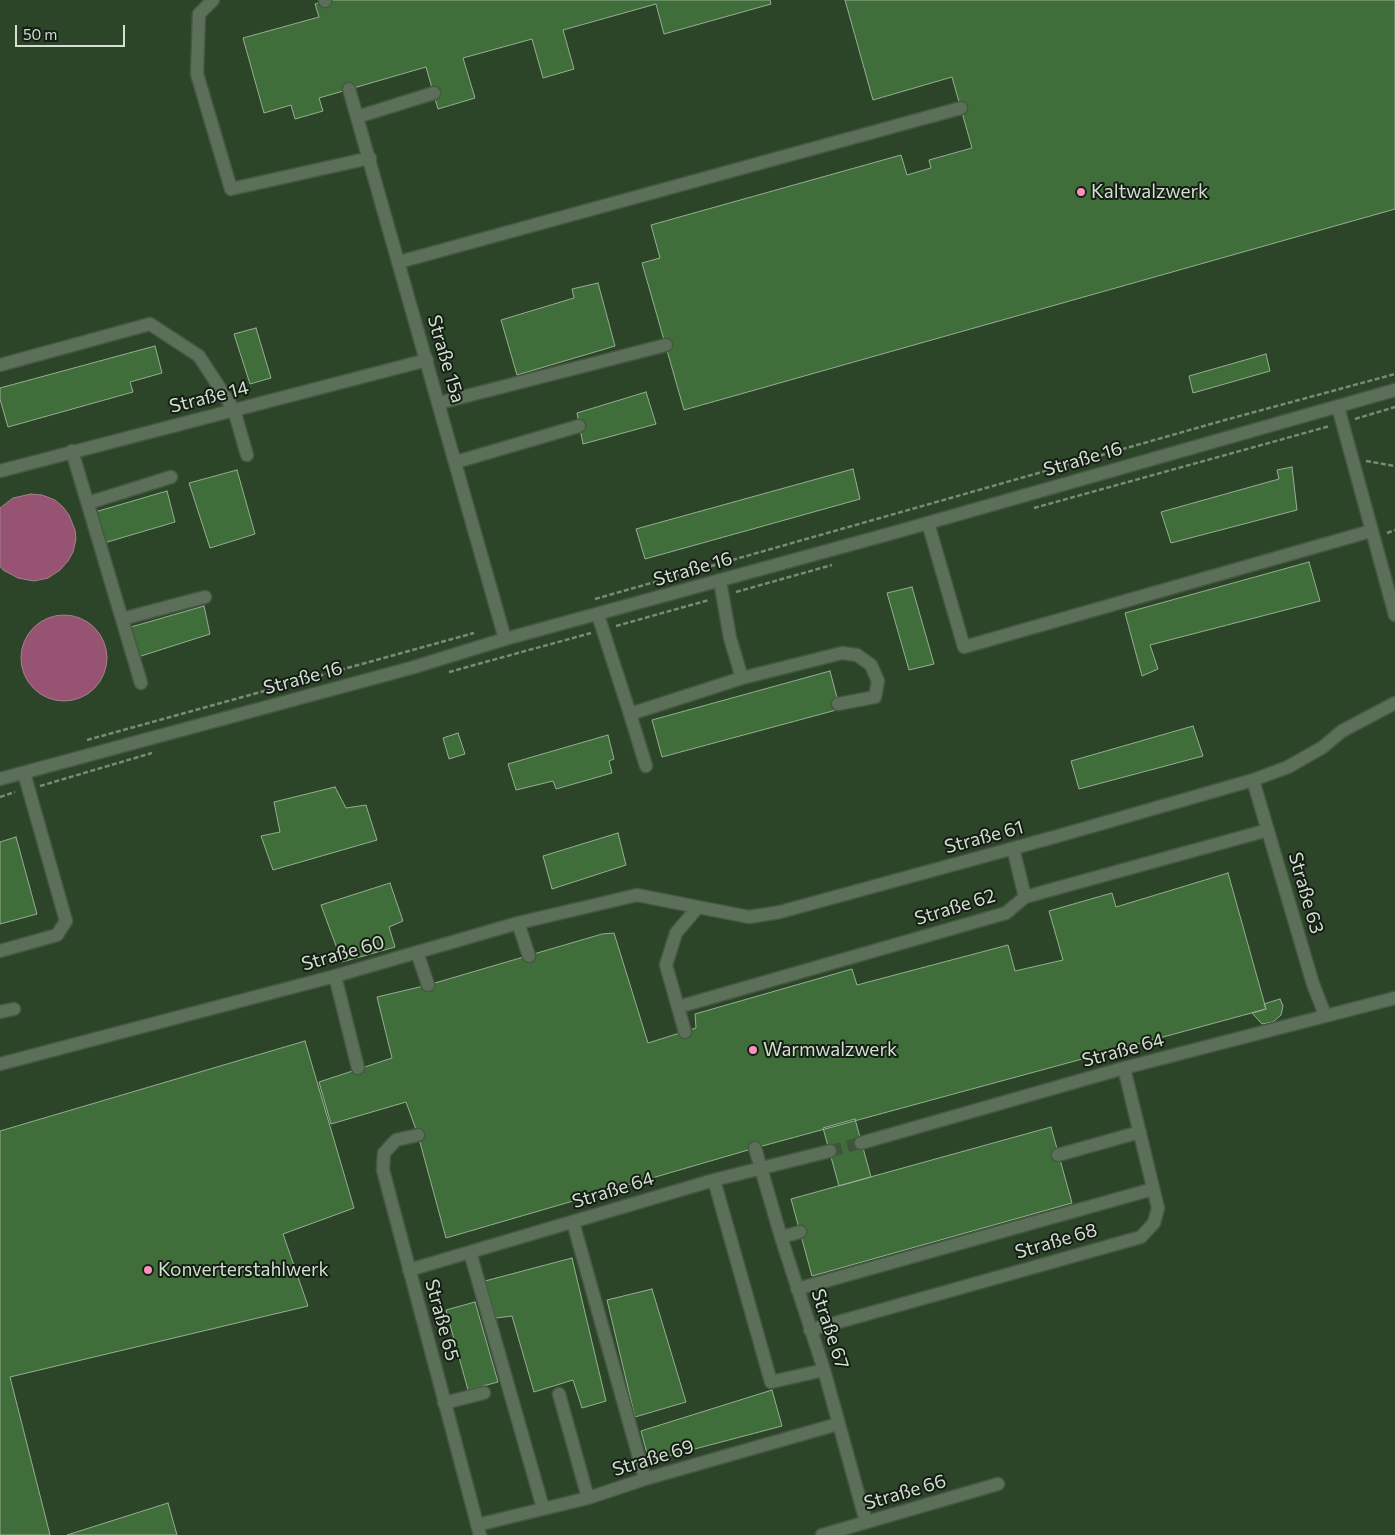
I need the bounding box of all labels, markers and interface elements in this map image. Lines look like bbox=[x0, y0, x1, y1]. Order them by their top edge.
scale bar bbox=[18, 15, 128, 47]
text: 50 m bbox=[23, 25, 57, 43]
place label: Kaltwalzwerk bbox=[1091, 181, 1208, 203]
marker: Kaltwalzwerk bbox=[1075, 186, 1087, 198]
street label: Straße 15a bbox=[423, 312, 469, 406]
street label: Straße 14 bbox=[167, 376, 251, 418]
street label: Straße 16 bbox=[1041, 437, 1125, 481]
street label: Straße 16 bbox=[651, 547, 735, 591]
street label: Straße 16 bbox=[261, 657, 345, 699]
street label: Straße 61 bbox=[942, 816, 1026, 858]
street label: Straße 63 bbox=[1284, 850, 1328, 936]
street label: Straße 62 bbox=[912, 884, 998, 930]
street label: Straße 60 bbox=[299, 930, 387, 976]
street label: Straße 64 bbox=[1079, 1028, 1167, 1072]
place label: Warmwalzwerk bbox=[763, 1039, 897, 1061]
marker: Warmwalzwerk bbox=[747, 1044, 759, 1056]
street label: Straße 64 bbox=[569, 1167, 657, 1213]
street label: Straße 68 bbox=[1012, 1218, 1100, 1264]
place label: Konverterstahlwerk bbox=[158, 1259, 329, 1281]
marker: Konverterstahlwerk bbox=[142, 1264, 154, 1276]
street label: Straße 65 bbox=[420, 1277, 464, 1363]
street label: Straße 67 bbox=[806, 1286, 854, 1372]
street label: Straße 69 bbox=[609, 1435, 697, 1481]
street label: Straße 66 bbox=[861, 1469, 949, 1515]

